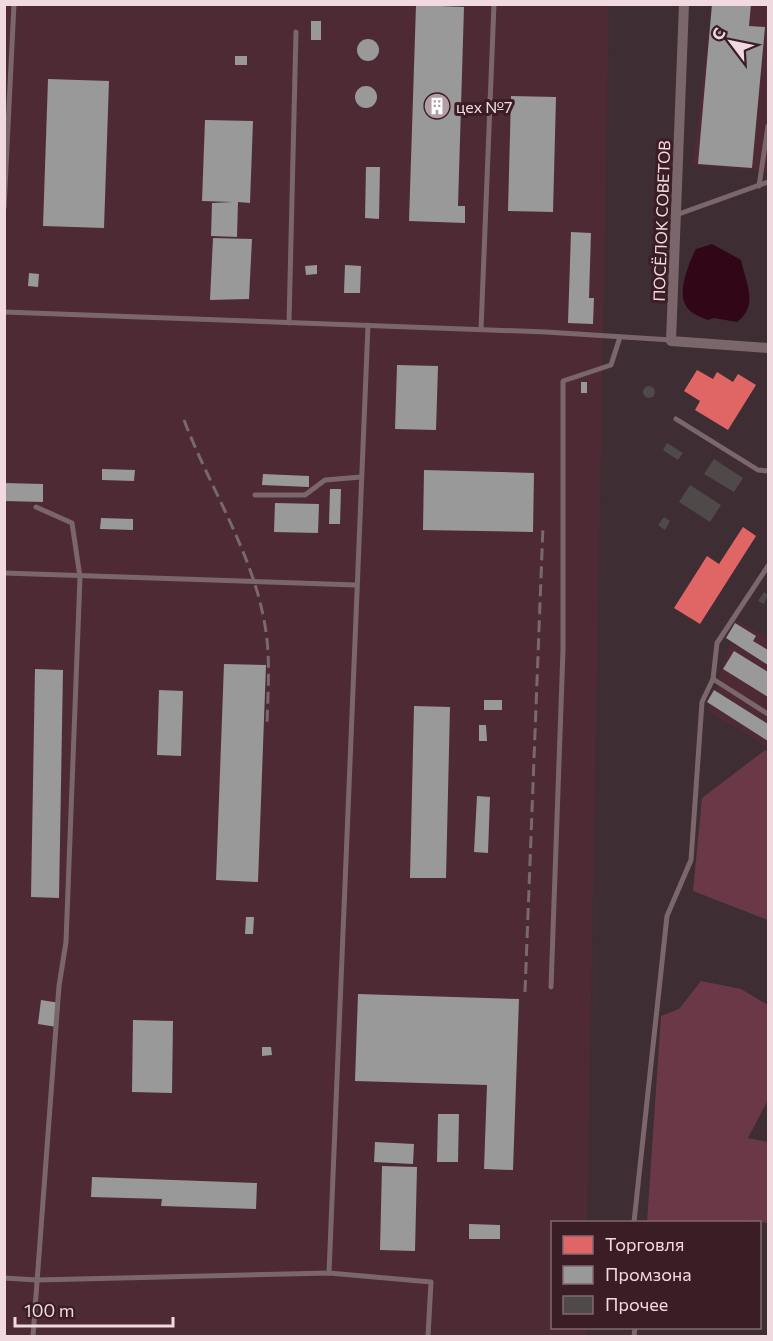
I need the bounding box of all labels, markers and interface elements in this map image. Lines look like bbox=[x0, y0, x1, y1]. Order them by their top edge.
north arrow bbox=[701, 12, 761, 72]
text: С bbox=[707, 24, 729, 43]
building icon: цех №7 bbox=[422, 91, 452, 121]
place label: цех №7 bbox=[456, 97, 513, 116]
street label: ПОСЁЛОК СОВЕТОВ bbox=[649, 140, 673, 302]
legend bbox=[551, 1221, 761, 1329]
text: Торговля bbox=[605, 1233, 684, 1255]
text: Промзона bbox=[605, 1263, 692, 1285]
scale bar bbox=[15, 1290, 172, 1328]
text: Прочее bbox=[605, 1293, 668, 1315]
text: 100 m bbox=[24, 1299, 74, 1321]

